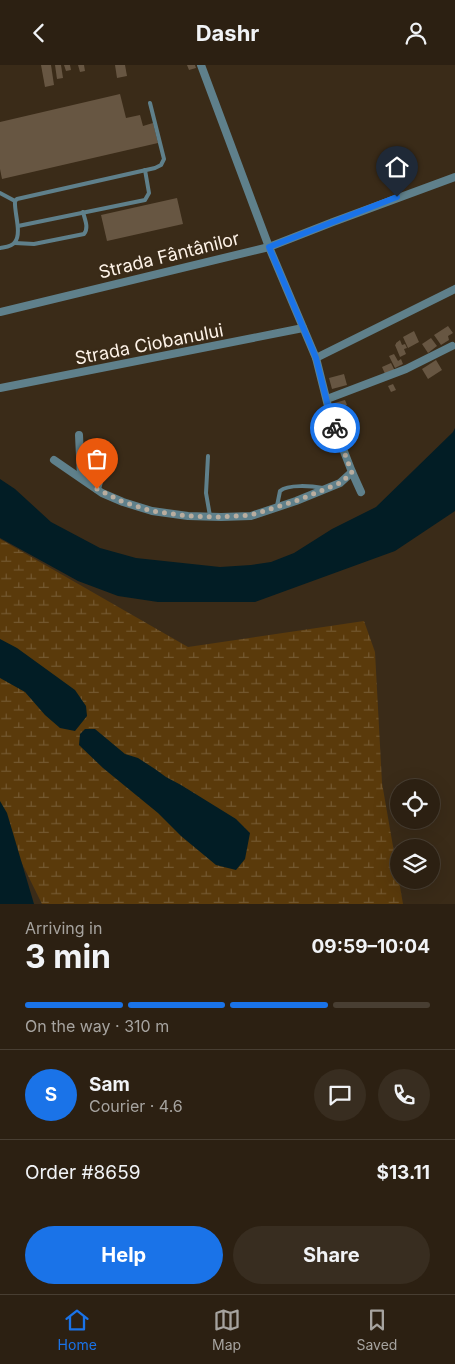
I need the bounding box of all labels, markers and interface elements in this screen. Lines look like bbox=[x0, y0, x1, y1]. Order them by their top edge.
icon: back bbox=[25, 19, 53, 47]
icon: person bbox=[402, 19, 430, 47]
text: Dashr bbox=[196, 20, 259, 46]
pin bbox=[376, 146, 418, 197]
icon: home bbox=[383, 153, 411, 181]
street label: Strada Fântânilor bbox=[96, 227, 242, 283]
street label: Strada Ciobanului bbox=[73, 319, 225, 369]
courier bbox=[310, 403, 360, 453]
icon: bike bbox=[321, 414, 349, 442]
pin bbox=[76, 438, 118, 489]
icon: bag bbox=[83, 445, 111, 473]
map controls bbox=[390, 779, 440, 889]
button: locate bbox=[390, 779, 440, 829]
button: layers bbox=[390, 839, 440, 889]
text: Arriving in bbox=[25, 918, 102, 938]
text: 09:59–10:04 bbox=[312, 935, 430, 958]
text: 3 min bbox=[25, 937, 111, 976]
text: On the way · 310 m bbox=[25, 1016, 169, 1036]
button: chat bbox=[314, 1069, 366, 1121]
button: phone bbox=[378, 1069, 430, 1121]
text: Sam bbox=[89, 1073, 130, 1096]
text: S bbox=[45, 1083, 57, 1106]
text: Courier · 4.6 bbox=[89, 1096, 183, 1116]
text: Order #8659 bbox=[25, 1161, 140, 1184]
text: $13.11 bbox=[376, 1161, 430, 1184]
button: Help bbox=[25, 1226, 223, 1284]
button: Share bbox=[233, 1226, 430, 1284]
tab: Home bbox=[58, 1306, 97, 1353]
tab: Map bbox=[212, 1306, 241, 1353]
tab: Saved bbox=[356, 1306, 397, 1353]

